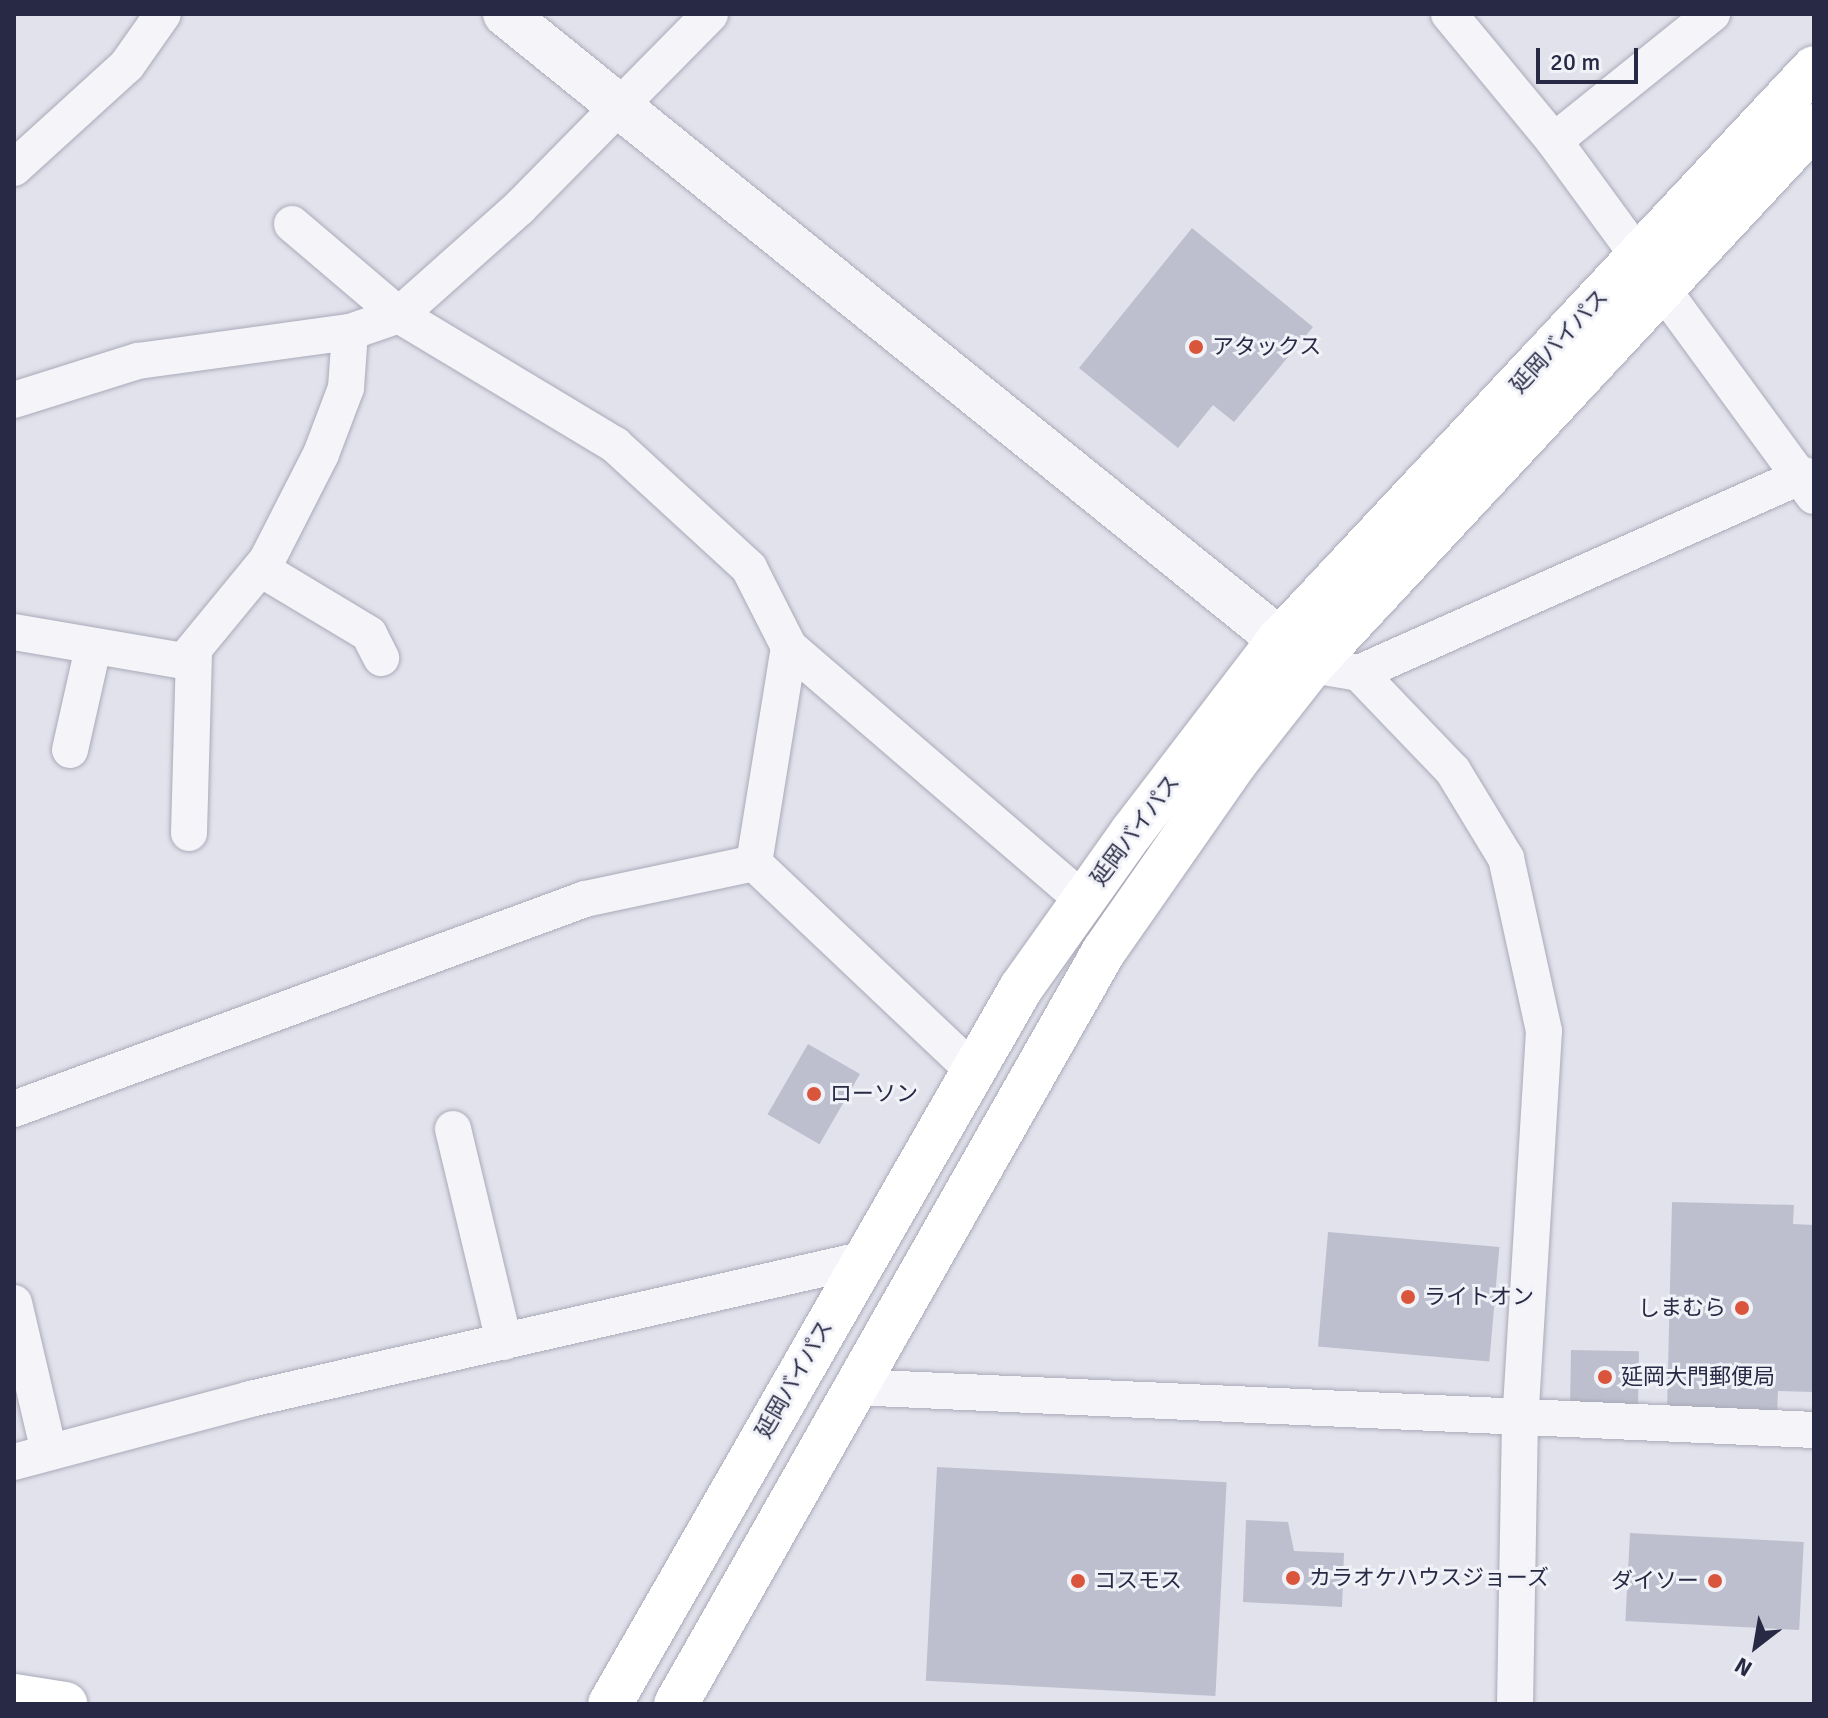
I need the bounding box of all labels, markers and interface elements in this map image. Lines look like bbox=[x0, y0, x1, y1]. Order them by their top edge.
scale bar bbox=[1540, 32, 1642, 82]
text: 20 m bbox=[1550, 47, 1600, 77]
street label: 延岡バイパス bbox=[1504, 284, 1614, 398]
place label: アタックス bbox=[1212, 334, 1322, 360]
marker: アタックス bbox=[1187, 338, 1205, 356]
street label: 延岡バイパス bbox=[1085, 769, 1185, 891]
place label: ローソン bbox=[830, 1081, 918, 1107]
marker: ローソン bbox=[805, 1085, 823, 1103]
place label: ライトオン bbox=[1424, 1284, 1534, 1310]
marker: ライトオン bbox=[1399, 1288, 1417, 1306]
place label: しまむら bbox=[1638, 1295, 1726, 1321]
marker: しまむら bbox=[1733, 1299, 1751, 1317]
street label: 延岡バイパス bbox=[750, 1315, 838, 1443]
place label: 延岡大門郵便局 bbox=[1621, 1364, 1775, 1390]
marker: 延岡大門郵便局 bbox=[1596, 1368, 1614, 1386]
place label: カラオケハウスジョーズ bbox=[1309, 1565, 1551, 1591]
place label: コスモス bbox=[1094, 1568, 1182, 1594]
place label: ダイソー bbox=[1611, 1568, 1699, 1594]
marker: カラオケハウスジョーズ bbox=[1284, 1569, 1302, 1587]
marker: コスモス bbox=[1069, 1572, 1087, 1590]
marker: ダイソー bbox=[1706, 1572, 1724, 1590]
north arrow bbox=[1716, 1606, 1796, 1686]
text: N bbox=[1730, 1651, 1757, 1683]

